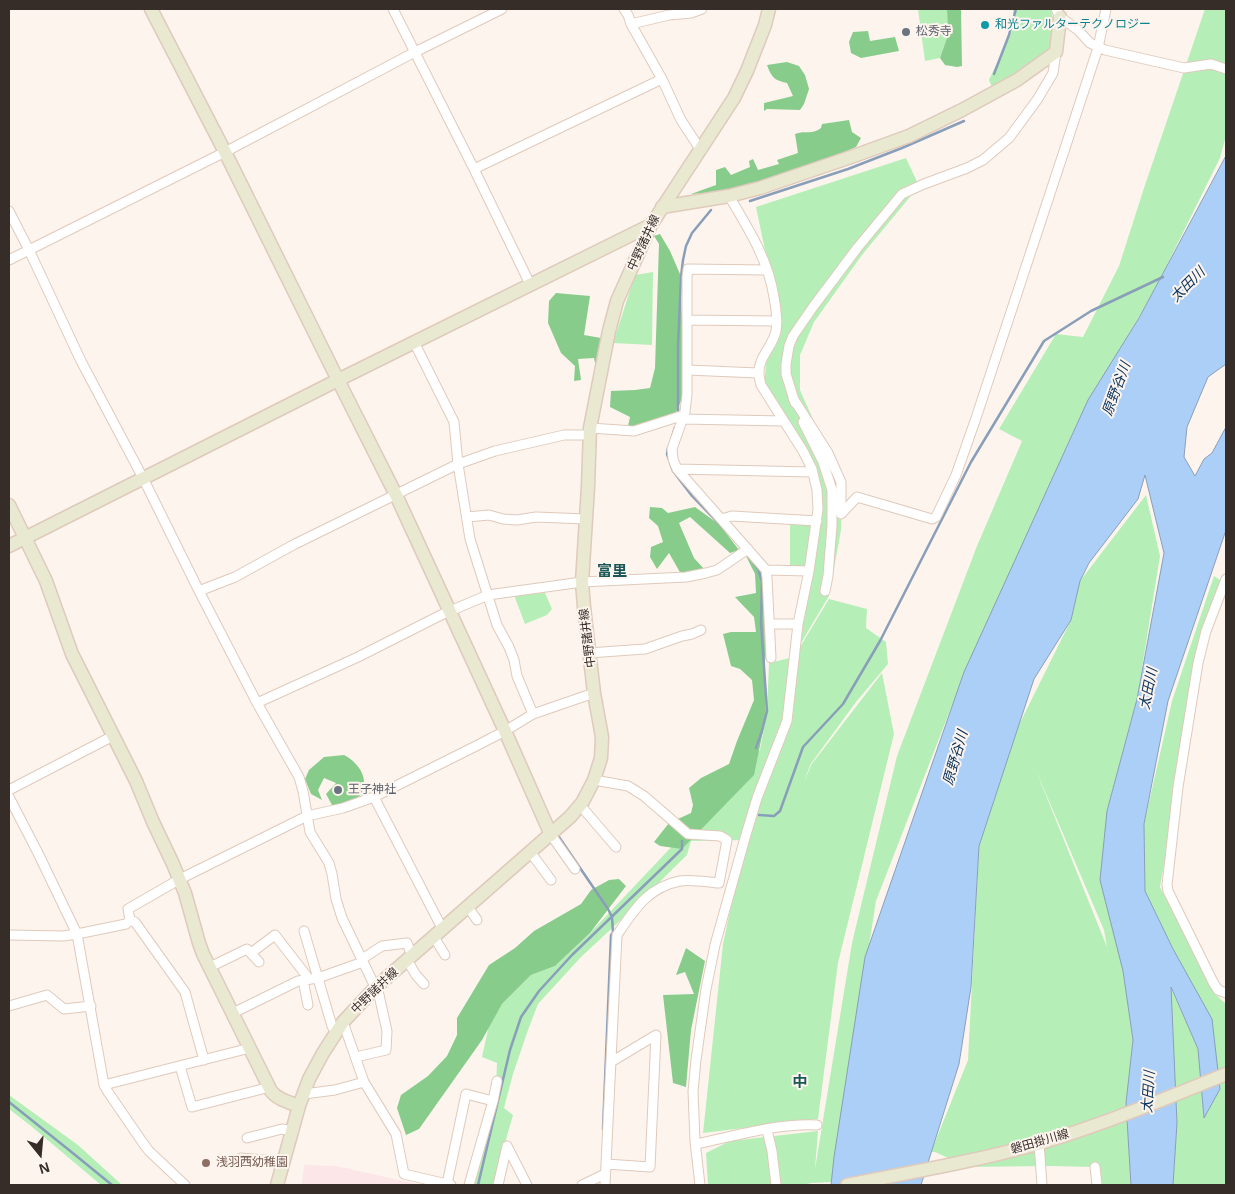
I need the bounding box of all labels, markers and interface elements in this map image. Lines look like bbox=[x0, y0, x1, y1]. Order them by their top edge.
place label: 和光ファルターテクノロジー bbox=[995, 18, 1151, 32]
marker: 和光ファルターテクノロジー bbox=[979, 19, 991, 31]
place label: 松秀寺 bbox=[916, 25, 952, 39]
marker: 松秀寺 bbox=[900, 26, 912, 38]
street label: 中野諸井線 bbox=[625, 213, 663, 273]
water label: 太田川 bbox=[1167, 264, 1209, 306]
water label: 原野谷川 bbox=[1100, 360, 1134, 418]
district label: 富里 bbox=[597, 563, 627, 581]
street label: 中野諸井線 bbox=[577, 607, 599, 669]
water label: 太田川 bbox=[1137, 667, 1161, 711]
water label: 原野谷川 bbox=[940, 729, 972, 787]
place label: 王子神社 bbox=[348, 783, 396, 797]
marker: 王子神社 bbox=[332, 784, 344, 796]
street label: 中野諸井線 bbox=[348, 965, 402, 1017]
water label: 太田川 bbox=[1139, 1070, 1159, 1114]
district label: 中 bbox=[793, 1074, 807, 1092]
street label: 磐田掛川線 bbox=[1009, 1127, 1071, 1157]
north arrow bbox=[15, 1129, 65, 1179]
place label: 浅羽西幼稚園 bbox=[216, 1156, 288, 1170]
marker: 浅羽西幼稚園 bbox=[200, 1157, 212, 1169]
text: N bbox=[37, 1159, 52, 1177]

